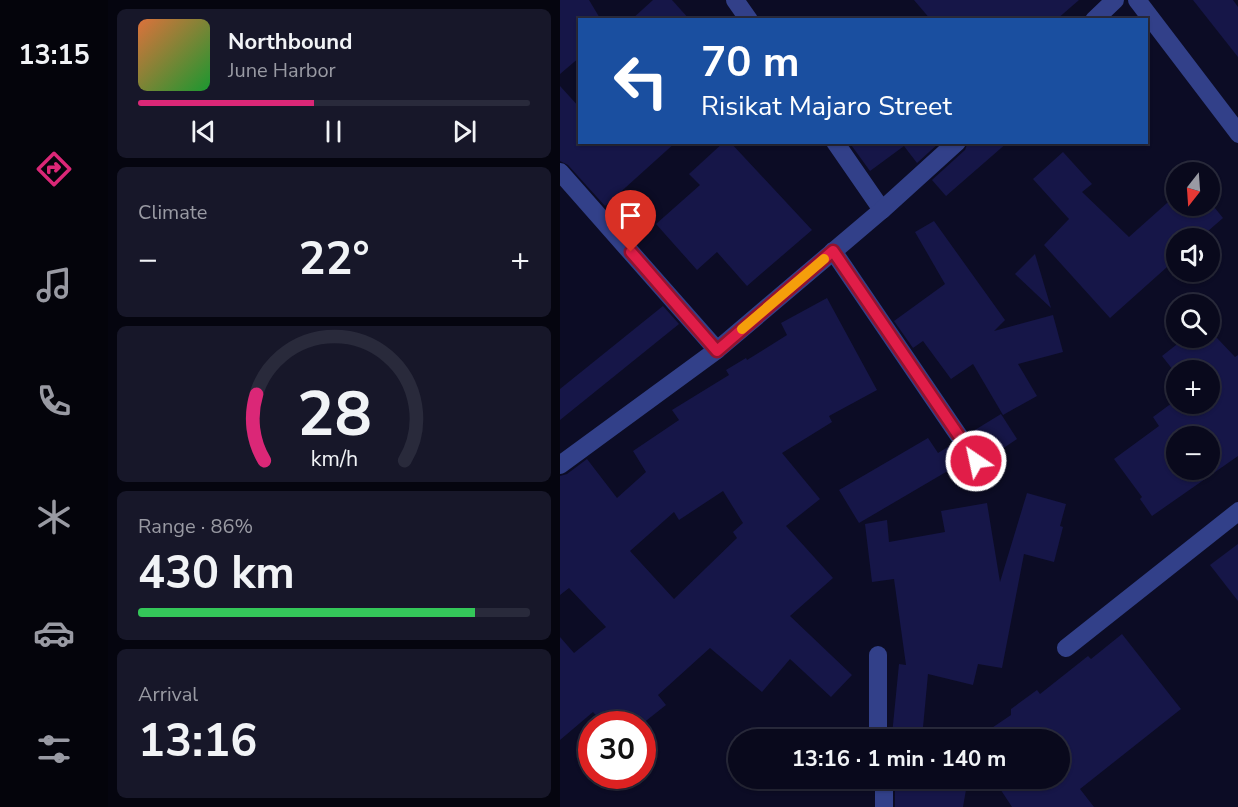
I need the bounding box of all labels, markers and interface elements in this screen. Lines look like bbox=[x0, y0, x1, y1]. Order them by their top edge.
text: Northbound bbox=[228, 27, 352, 57]
text: 70 m bbox=[701, 34, 800, 91]
text: 13:15 bbox=[18, 37, 90, 74]
icon: left bbox=[602, 42, 680, 120]
text: June Harbor bbox=[228, 57, 336, 84]
text: Risikat Majaro Street bbox=[701, 88, 952, 125]
icon: previous bbox=[187, 115, 220, 148]
icon: pause bbox=[317, 115, 350, 148]
icon: next bbox=[448, 115, 481, 148]
icon: directions bbox=[33, 148, 75, 190]
north arrow bbox=[1166, 162, 1220, 216]
map controls bbox=[1166, 162, 1220, 480]
pin bbox=[605, 190, 656, 252]
text: Climate bbox=[138, 199, 207, 226]
icon: arrive bbox=[614, 199, 647, 232]
button: sound bbox=[1166, 228, 1220, 282]
text: 22° bbox=[298, 229, 370, 290]
text: − bbox=[138, 237, 158, 282]
text: + bbox=[510, 237, 530, 282]
icon: music bbox=[33, 264, 75, 306]
button: search bbox=[1166, 294, 1220, 348]
button: + bbox=[1166, 360, 1220, 414]
text: 28 bbox=[297, 372, 371, 457]
icon: phone bbox=[33, 380, 75, 422]
button: − bbox=[1166, 426, 1220, 480]
position arrow bbox=[944, 429, 1008, 493]
text: km/h bbox=[310, 444, 358, 474]
icon: climate bbox=[33, 496, 75, 538]
text: Range · 86% bbox=[138, 513, 253, 540]
text: 430 km bbox=[138, 543, 295, 604]
icon: car bbox=[33, 612, 75, 654]
text: Arrival bbox=[138, 681, 198, 708]
text: 13:16 bbox=[138, 711, 257, 772]
speed limit sign: 30 bbox=[578, 711, 656, 789]
icon: filters bbox=[33, 728, 75, 770]
text: 13:16 · 1 min · 140 m bbox=[792, 744, 1006, 774]

